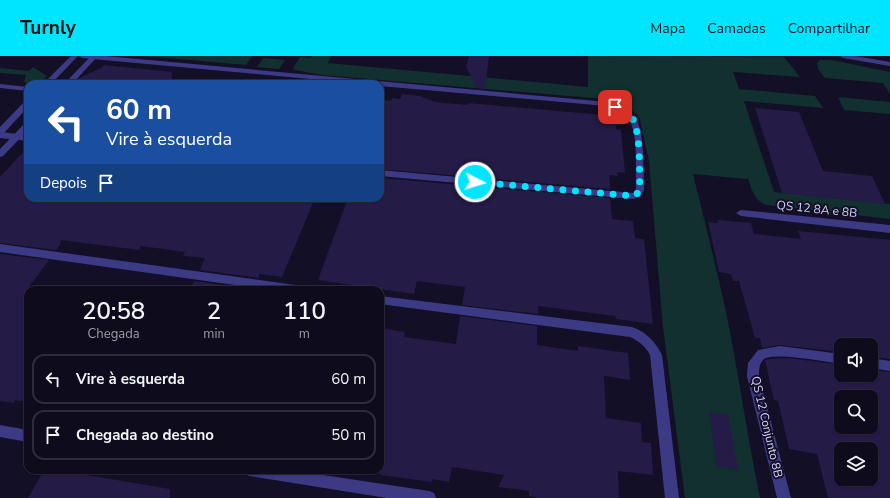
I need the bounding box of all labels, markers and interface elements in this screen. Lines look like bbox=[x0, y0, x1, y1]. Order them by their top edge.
text: Turnly bbox=[20, 15, 76, 41]
text: Mapa bbox=[650, 19, 685, 38]
text: Camadas bbox=[707, 19, 766, 38]
text: Compartilhar bbox=[788, 19, 870, 38]
pin bbox=[598, 90, 632, 124]
text: 60 m bbox=[106, 91, 172, 129]
icon: left bbox=[40, 96, 92, 148]
icon: arrive bbox=[604, 96, 626, 118]
text: Vire à esquerda bbox=[106, 127, 232, 151]
position arrow bbox=[454, 161, 496, 203]
icon: arrive bbox=[95, 172, 117, 194]
text: Depois bbox=[40, 173, 87, 193]
street label: QS 12 8A e 8B bbox=[776, 197, 858, 221]
text: 20:58 bbox=[82, 295, 145, 327]
text: 2 bbox=[207, 295, 221, 327]
text: 110 bbox=[283, 295, 326, 327]
text: Chegada bbox=[88, 325, 140, 343]
text: min bbox=[203, 325, 225, 343]
text: m bbox=[299, 325, 310, 343]
map controls bbox=[834, 338, 878, 486]
button: sound bbox=[834, 338, 878, 382]
icon: left bbox=[42, 368, 64, 390]
text: Vire à esquerda bbox=[76, 369, 185, 389]
text: 60 m bbox=[331, 369, 366, 389]
street label: QS 12 Conjunto 8B bbox=[748, 375, 786, 479]
button: search bbox=[834, 390, 878, 434]
icon: arrive bbox=[42, 424, 64, 446]
text: Chegada ao destino bbox=[76, 425, 214, 445]
text: 50 m bbox=[331, 425, 366, 445]
button: layers bbox=[834, 442, 878, 486]

